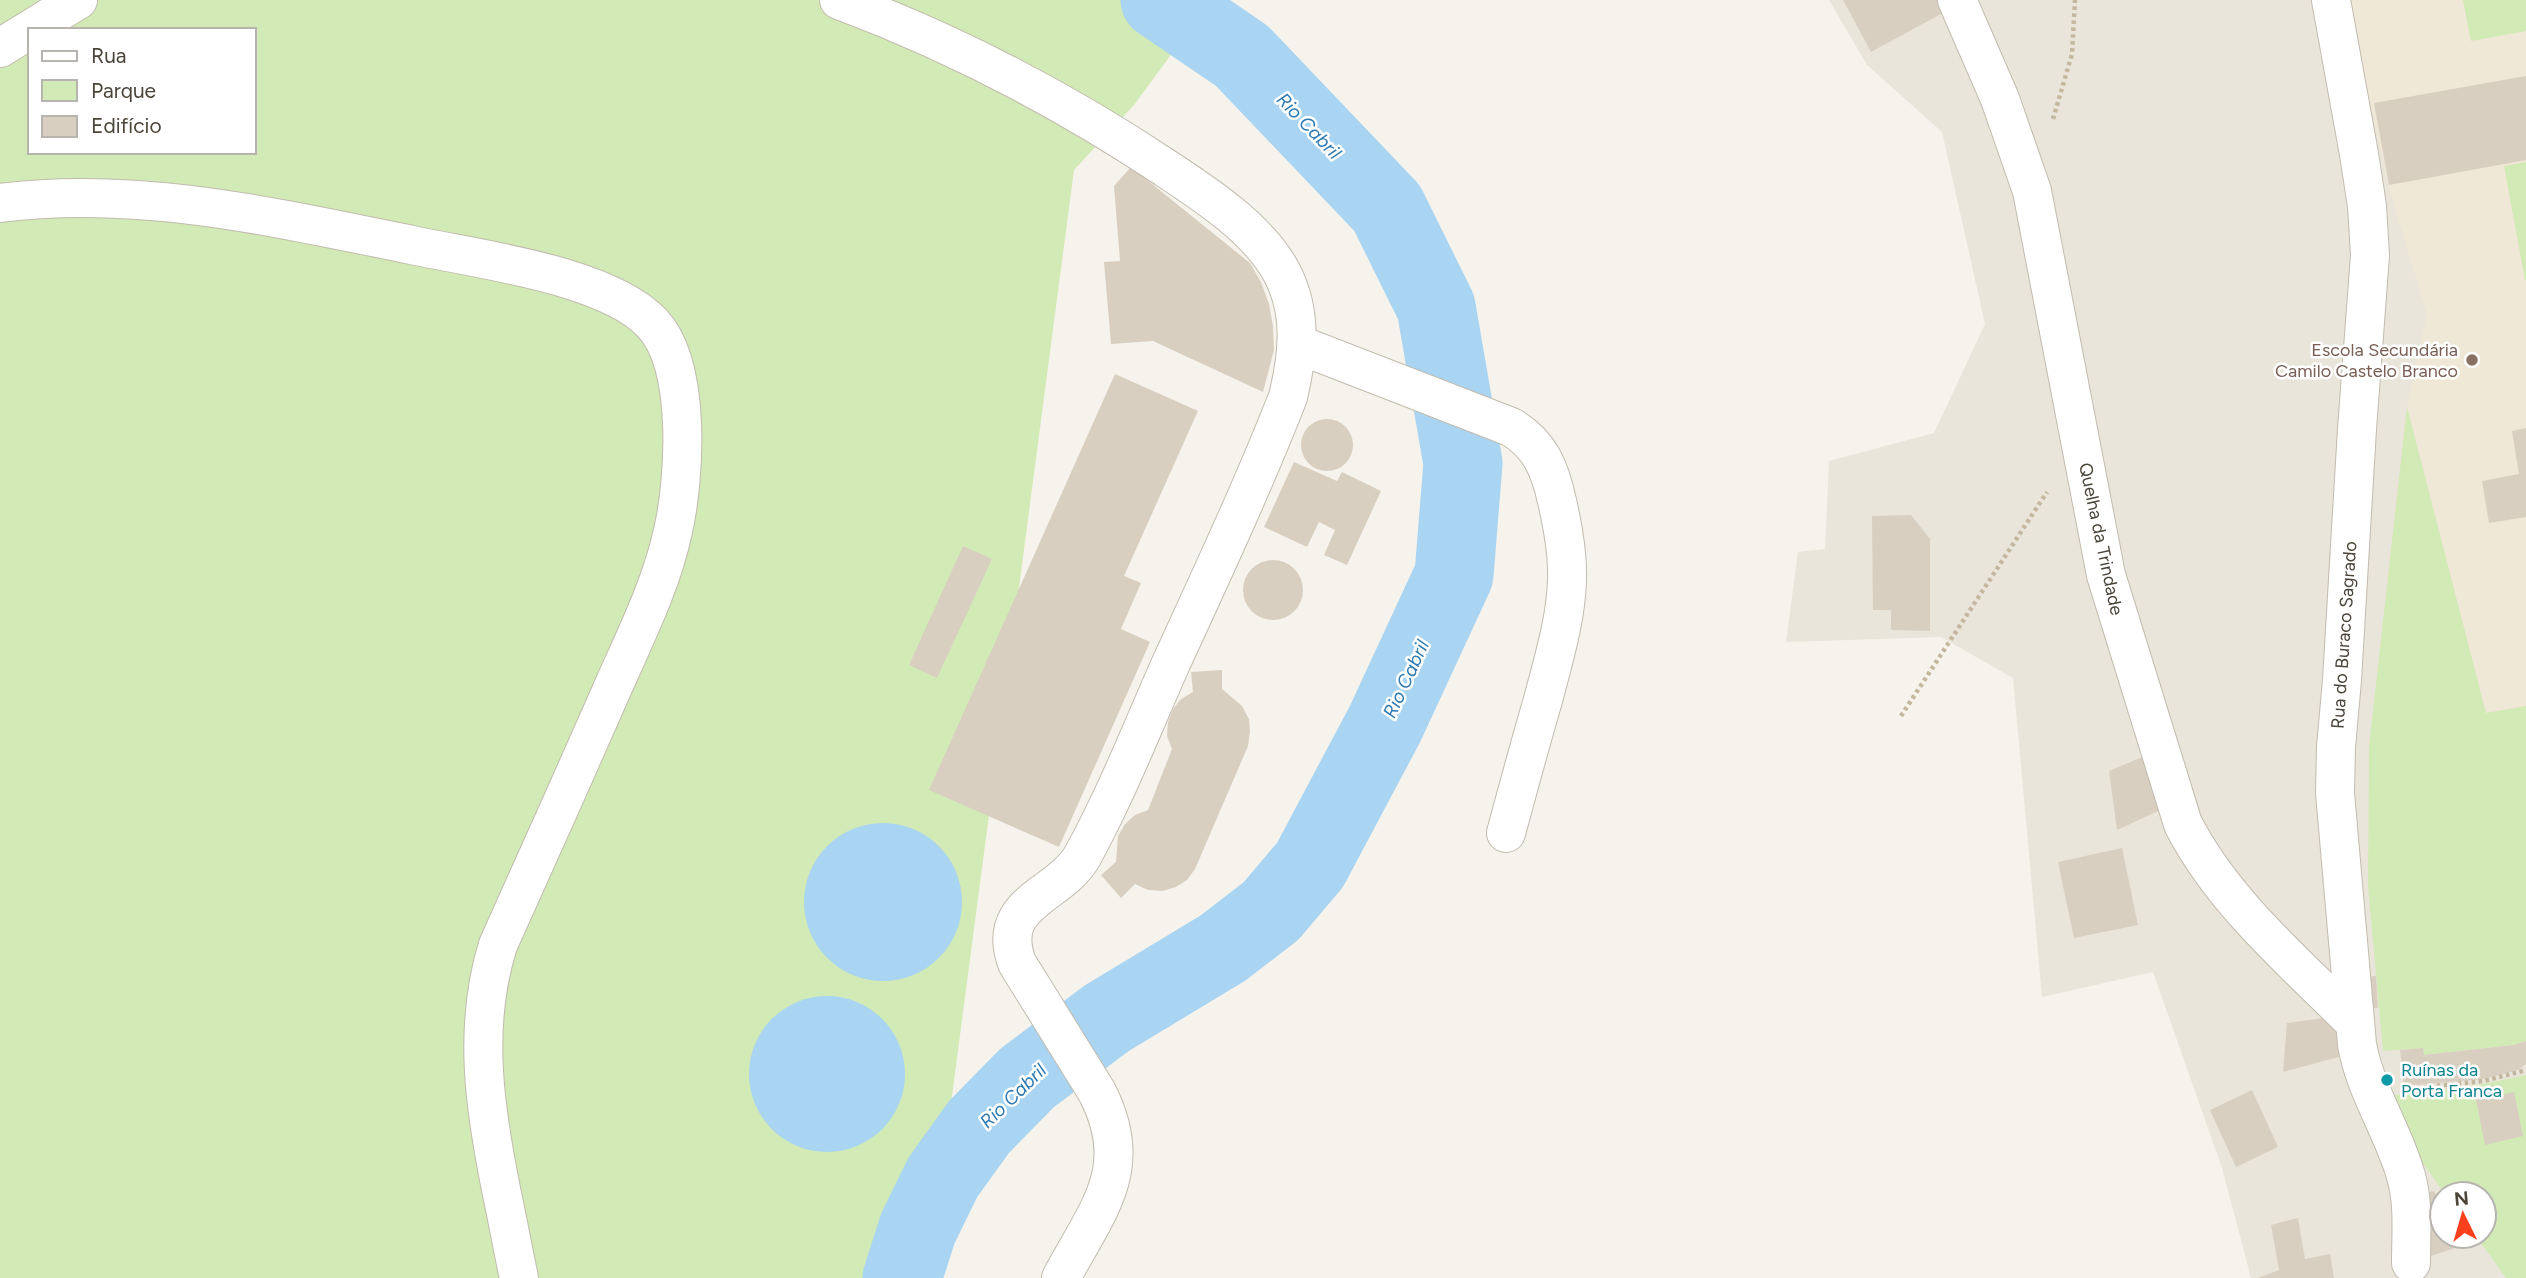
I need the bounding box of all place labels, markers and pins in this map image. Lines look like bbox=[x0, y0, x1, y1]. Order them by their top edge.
place label: Escola Secundária Camilo Castelo Branco bbox=[2275, 339, 2458, 382]
marker: Escola Secundária Camilo Castelo Branco bbox=[2464, 352, 2480, 368]
place label: Ruínas da Porta Franca bbox=[2401, 1059, 2502, 1102]
marker: Ruínas da Porta Franca bbox=[2379, 1072, 2395, 1088]

